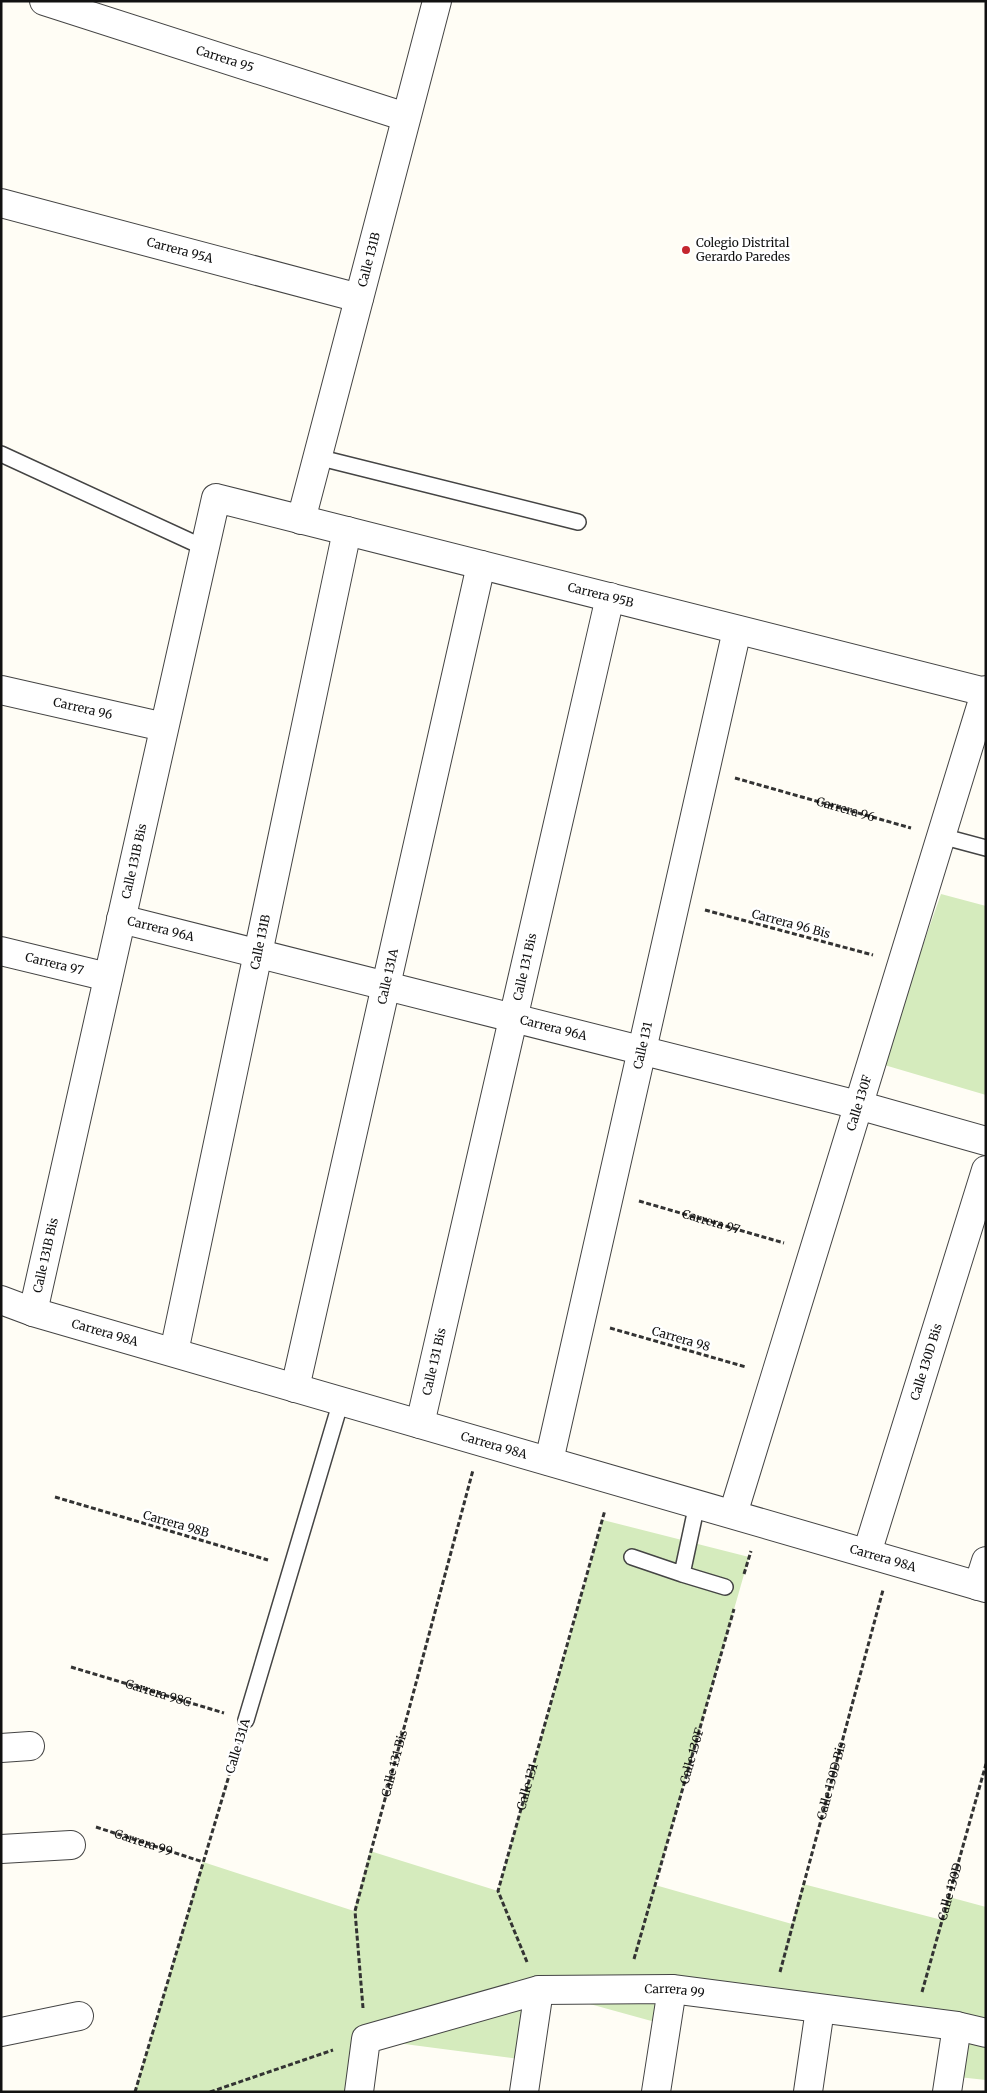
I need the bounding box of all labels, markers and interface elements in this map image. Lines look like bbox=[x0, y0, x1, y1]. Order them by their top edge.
street label: Carrera 95 bbox=[194, 42, 256, 75]
street label: Calle 131B bbox=[354, 231, 383, 289]
street label: Carrera 95A bbox=[145, 234, 215, 266]
place label: Colegio Distrital Gerardo Paredes bbox=[696, 235, 790, 264]
marker: Colegio Distrital Gerardo Paredes bbox=[680, 244, 692, 256]
street label: Carrera 95B bbox=[566, 579, 635, 610]
street label: Carrera 96 bbox=[52, 694, 114, 722]
street label: Carrera 96 bbox=[815, 793, 877, 824]
street label: Calle 131B Bis bbox=[118, 822, 150, 900]
street label: Carrera 96 Bis bbox=[750, 906, 832, 941]
street label: Carrera 96A bbox=[126, 913, 197, 944]
street label: Calle 131B bbox=[247, 913, 273, 971]
street label: Calle 131 Bis bbox=[510, 932, 540, 1002]
street label: Calle 131A bbox=[374, 946, 401, 1006]
street label: Carrera 97 bbox=[24, 949, 85, 978]
street label: Carrera 96A bbox=[518, 1012, 589, 1043]
street label: Calle 131 bbox=[630, 1020, 655, 1070]
street label: Calle 130F bbox=[843, 1072, 875, 1133]
street label: Carrera 97 bbox=[680, 1206, 742, 1237]
street label: Calle 131B Bis bbox=[30, 1216, 61, 1294]
street label: Carrera 98A bbox=[70, 1316, 140, 1349]
street label: Calle 130D Bis bbox=[907, 1321, 945, 1402]
street label: Carrera 98 bbox=[650, 1323, 712, 1354]
street label: Calle 131 Bis bbox=[419, 1326, 449, 1397]
street label: Carrera 98A bbox=[459, 1428, 530, 1462]
street label: Carrera 98B bbox=[141, 1507, 211, 1540]
street label: Carrera 98A bbox=[848, 1541, 919, 1575]
street label: Carrera 98C bbox=[124, 1676, 193, 1710]
street label: Calle 131A bbox=[222, 1716, 253, 1775]
street label: Calle 130F bbox=[676, 1726, 707, 1786]
street label: Calle 131 Bis bbox=[378, 1728, 410, 1798]
street label: Calle 130D Bis bbox=[813, 1740, 849, 1821]
street label: Calle 131 bbox=[513, 1761, 541, 1812]
street label: Carrera 99 bbox=[113, 1826, 175, 1859]
street label: Calle 130D bbox=[934, 1861, 965, 1922]
street label: Carrera 99 bbox=[645, 1981, 706, 2000]

